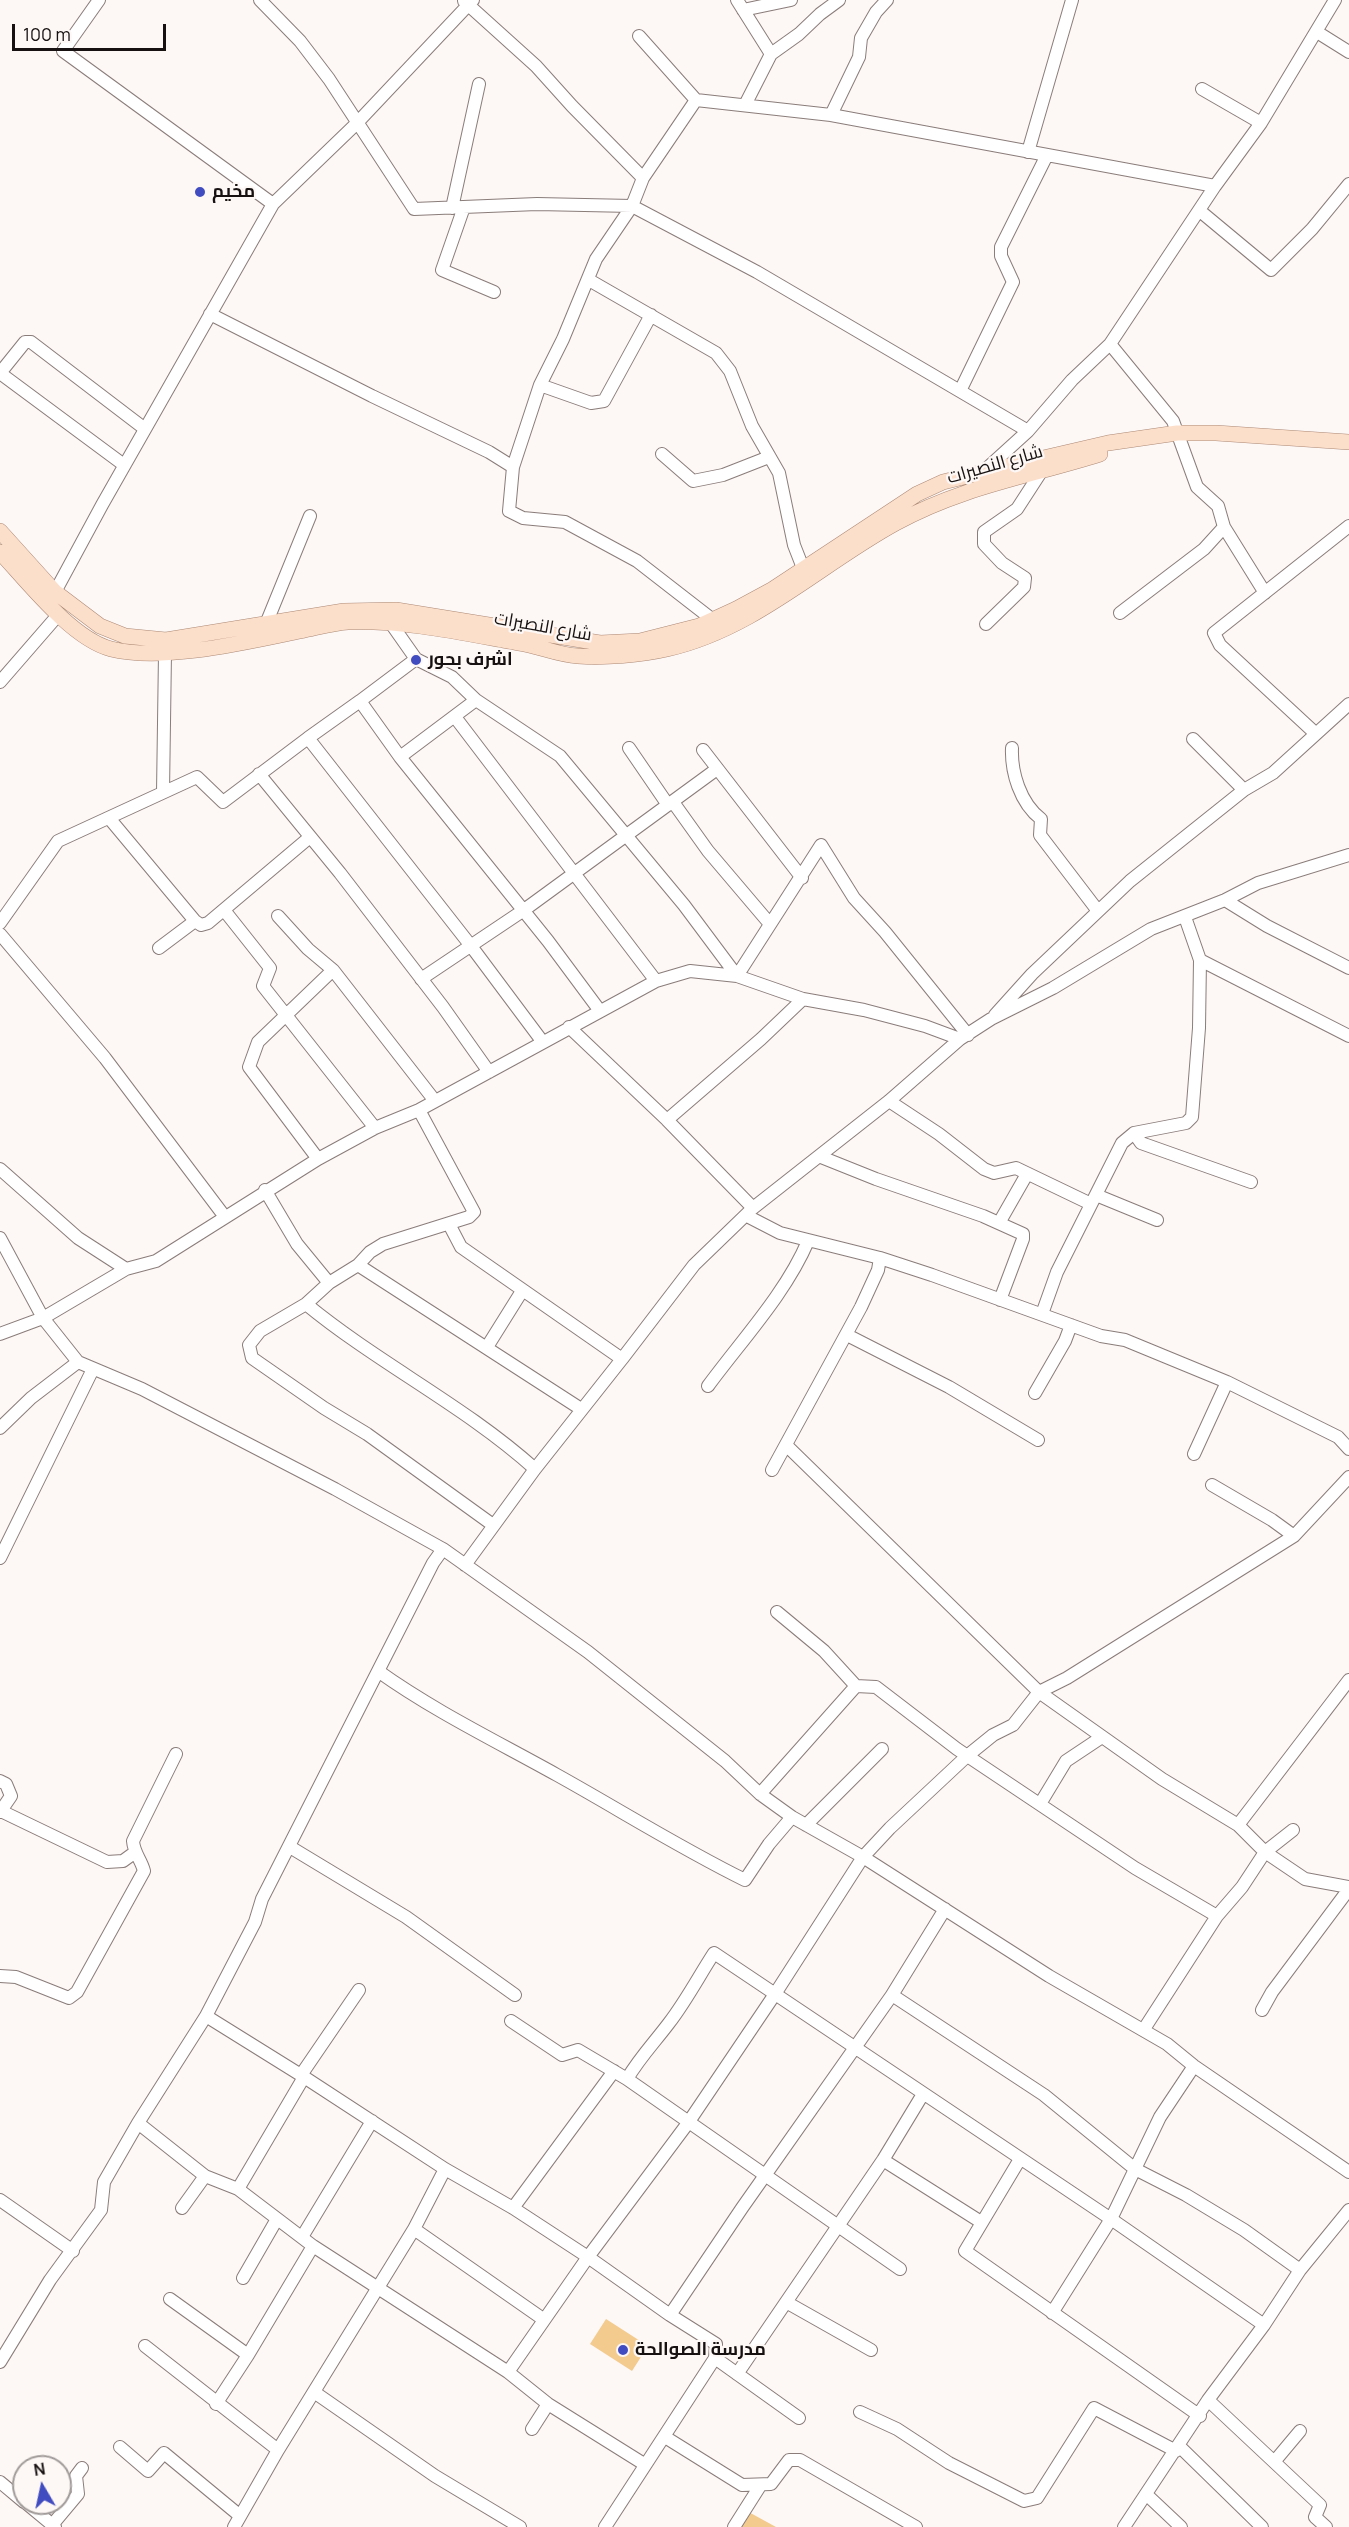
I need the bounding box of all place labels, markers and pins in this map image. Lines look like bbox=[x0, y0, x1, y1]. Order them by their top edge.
place label: مخيم bbox=[212, 181, 255, 203]
marker: مخيم bbox=[193, 185, 207, 199]
place label: اشرف بحور bbox=[428, 649, 513, 671]
marker: اشرف بحور bbox=[409, 653, 423, 667]
place label: مدرسة الصوالحة bbox=[635, 2339, 766, 2361]
marker: مدرسة الصوالحة bbox=[616, 2343, 630, 2357]

